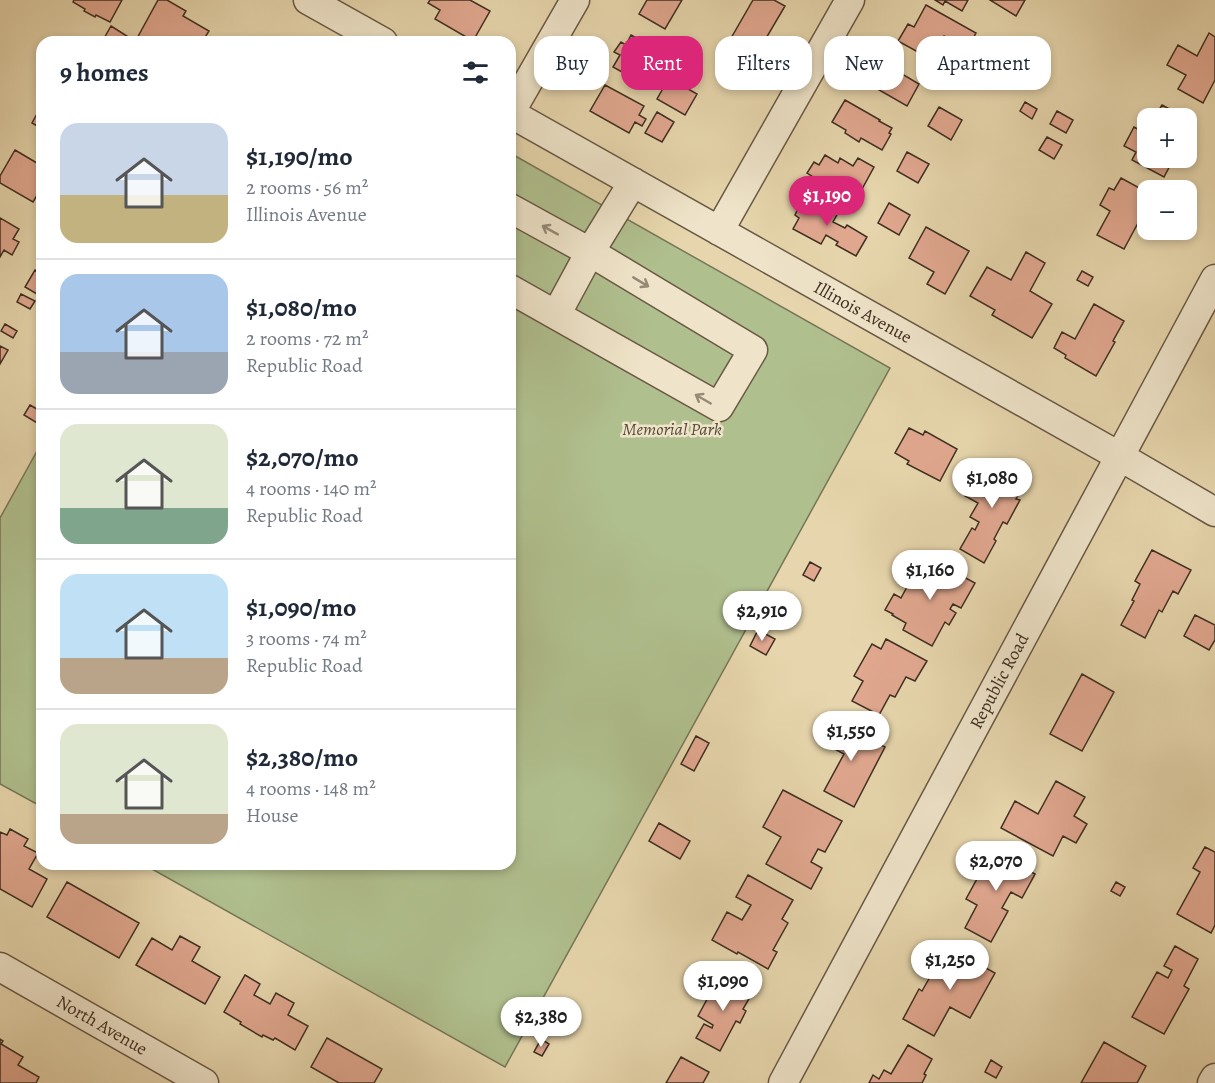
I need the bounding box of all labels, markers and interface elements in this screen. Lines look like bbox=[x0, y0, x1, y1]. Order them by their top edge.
chip: Buy bbox=[534, 36, 609, 90]
chip: Rent bbox=[621, 36, 703, 90]
chip: Filters bbox=[715, 36, 812, 90]
chip: New bbox=[824, 36, 904, 90]
chip: Apartment bbox=[916, 36, 1051, 90]
text: 9 homes bbox=[60, 55, 149, 90]
icon: filters bbox=[459, 56, 492, 89]
map controls bbox=[1137, 108, 1197, 240]
button: + bbox=[1137, 108, 1197, 168]
text: $1,190/mo bbox=[246, 139, 353, 174]
icon: home bbox=[108, 147, 180, 219]
text: 2 rooms · 56 m² bbox=[246, 174, 368, 201]
pin: $1,190 bbox=[778, 176, 876, 227]
button: − bbox=[1137, 180, 1197, 240]
text: $1,190 bbox=[803, 182, 851, 209]
text: Illinois Avenue bbox=[246, 201, 367, 228]
one-way arrow bbox=[542, 224, 559, 236]
street label: Illinois Avenue bbox=[810, 275, 916, 349]
one-way arrow bbox=[632, 277, 649, 289]
text: $1,080/mo bbox=[246, 290, 357, 325]
icon: home bbox=[108, 298, 180, 370]
text: 2 rooms · 72 m² bbox=[246, 325, 368, 352]
text: Republic Road bbox=[246, 352, 363, 379]
one-way arrow bbox=[695, 392, 712, 404]
park label: Memorial Park bbox=[622, 417, 722, 441]
text: $2,070/mo bbox=[246, 440, 359, 475]
icon: home bbox=[108, 448, 180, 520]
pin: $1,080 bbox=[943, 458, 1041, 509]
text: $1,080 bbox=[966, 464, 1018, 491]
text: 4 rooms · 140 m² bbox=[246, 475, 377, 502]
text: Republic Road bbox=[246, 502, 363, 529]
pin: $1,160 bbox=[881, 550, 979, 601]
text: $1,160 bbox=[906, 556, 954, 583]
text: $1,090/mo bbox=[246, 590, 356, 625]
pin: $2,910 bbox=[713, 591, 811, 642]
text: $2,910 bbox=[737, 597, 787, 624]
icon: home bbox=[108, 598, 180, 670]
text: 3 rooms · 74 m² bbox=[246, 625, 367, 652]
street label: Republic Road bbox=[964, 629, 1034, 733]
text: Republic Road bbox=[246, 652, 363, 679]
pin: $1,550 bbox=[802, 711, 900, 762]
text: $1,550 bbox=[827, 717, 876, 744]
text: $2,380/mo bbox=[246, 740, 358, 775]
icon: home bbox=[108, 748, 180, 820]
text: 4 rooms · 148 m² bbox=[246, 775, 376, 802]
text: House bbox=[246, 802, 298, 829]
pin: $2,070 bbox=[947, 841, 1045, 892]
text: $2,070 bbox=[969, 847, 1023, 874]
pin: $1,250 bbox=[901, 940, 999, 991]
text: $1,250 bbox=[925, 946, 975, 973]
pin: $1,090 bbox=[674, 961, 772, 1012]
text: $1,090 bbox=[697, 967, 749, 994]
street label: North Avenue bbox=[52, 989, 152, 1061]
pin: $2,380 bbox=[492, 997, 590, 1048]
text: $2,380 bbox=[515, 1003, 567, 1030]

